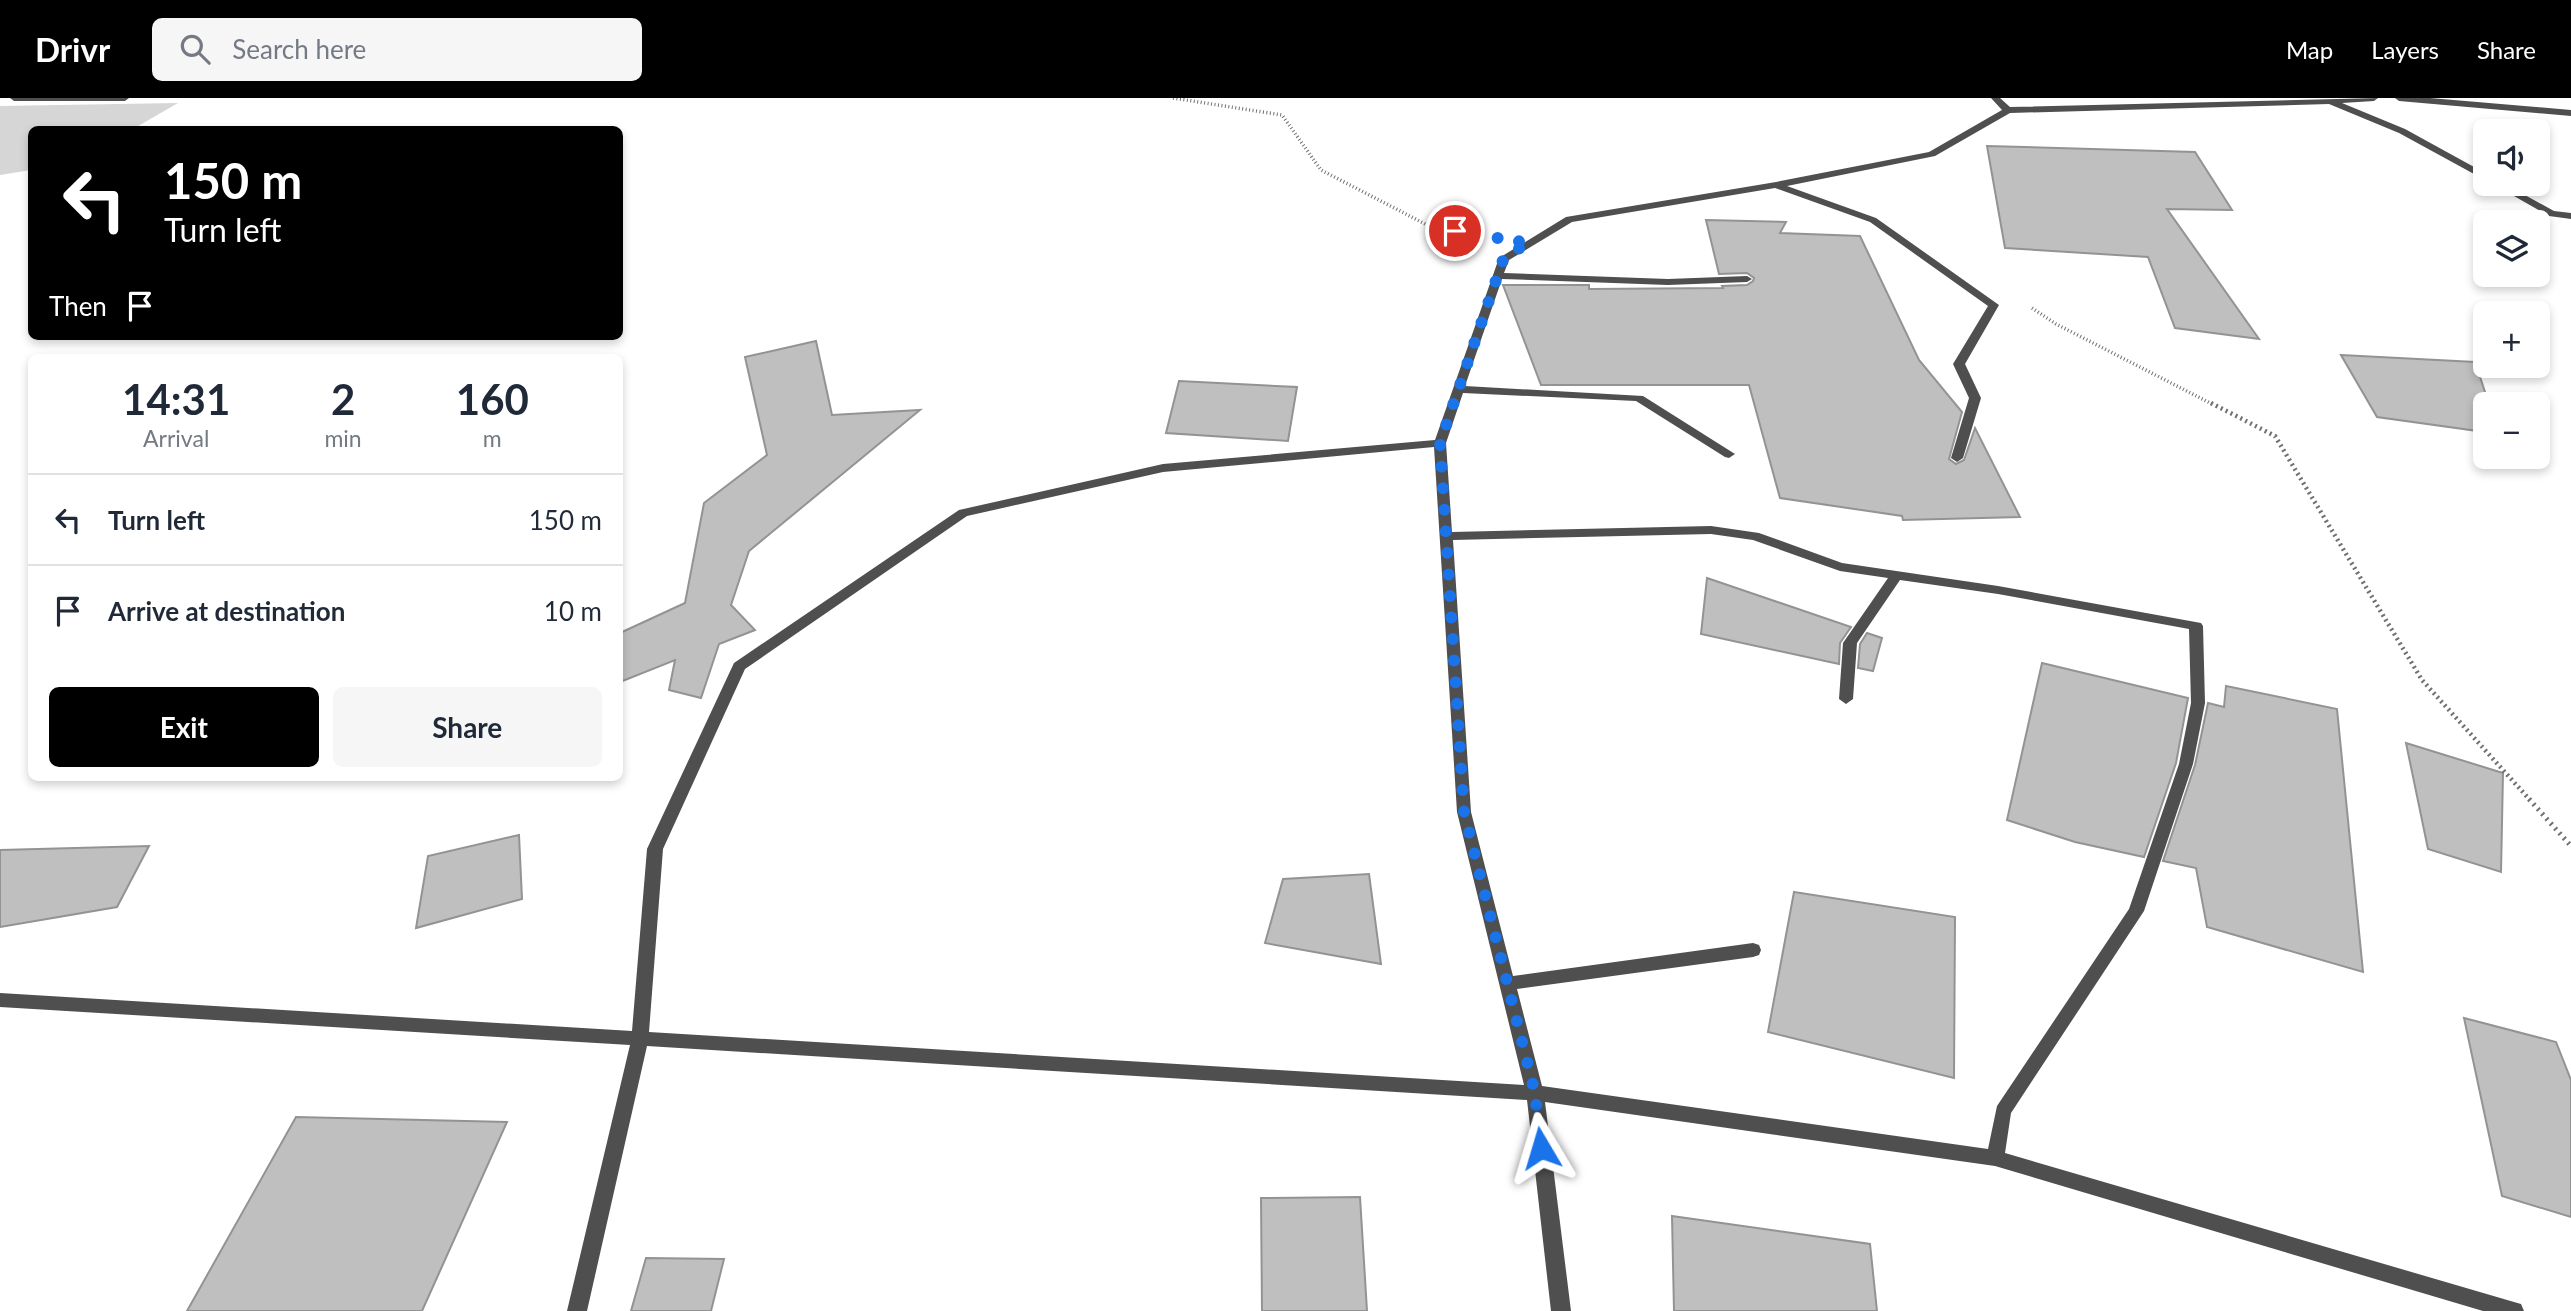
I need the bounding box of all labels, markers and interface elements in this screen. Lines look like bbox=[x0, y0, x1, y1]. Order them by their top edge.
search box bbox=[152, 18, 642, 81]
text: Drivr bbox=[35, 29, 110, 69]
icon: search bbox=[176, 30, 214, 68]
text: Search here bbox=[232, 33, 366, 65]
text: Map bbox=[2286, 35, 2333, 64]
text: Layers bbox=[2371, 35, 2439, 64]
text: Share bbox=[2477, 35, 2536, 64]
map controls bbox=[2473, 119, 2550, 469]
button: sound bbox=[2473, 119, 2550, 196]
text: 150 m bbox=[164, 151, 302, 209]
icon: left bbox=[49, 154, 140, 245]
pin bbox=[1425, 201, 1485, 261]
text: Turn left bbox=[164, 210, 281, 249]
button: layers bbox=[2473, 210, 2550, 287]
icon: arrive bbox=[1436, 212, 1474, 250]
icon: arrive bbox=[121, 287, 159, 325]
text: Then bbox=[49, 290, 107, 322]
button: + bbox=[2473, 301, 2550, 378]
text: 14:31 bbox=[122, 374, 230, 424]
text: 2 bbox=[331, 374, 355, 424]
text: 160 bbox=[456, 374, 529, 424]
button: − bbox=[2473, 392, 2550, 469]
text: Arrival bbox=[143, 424, 209, 452]
text: min bbox=[324, 424, 362, 452]
text: m bbox=[483, 424, 502, 452]
icon: left bbox=[49, 501, 87, 539]
text: Turn left bbox=[108, 504, 205, 536]
text: 150 m bbox=[529, 504, 602, 536]
icon: arrive bbox=[49, 592, 87, 630]
text: Arrive at destination bbox=[108, 595, 345, 627]
text: 10 m bbox=[544, 595, 602, 627]
button: Exit bbox=[49, 687, 319, 767]
button: Share bbox=[333, 687, 602, 767]
position arrow bbox=[1504, 1111, 1578, 1185]

